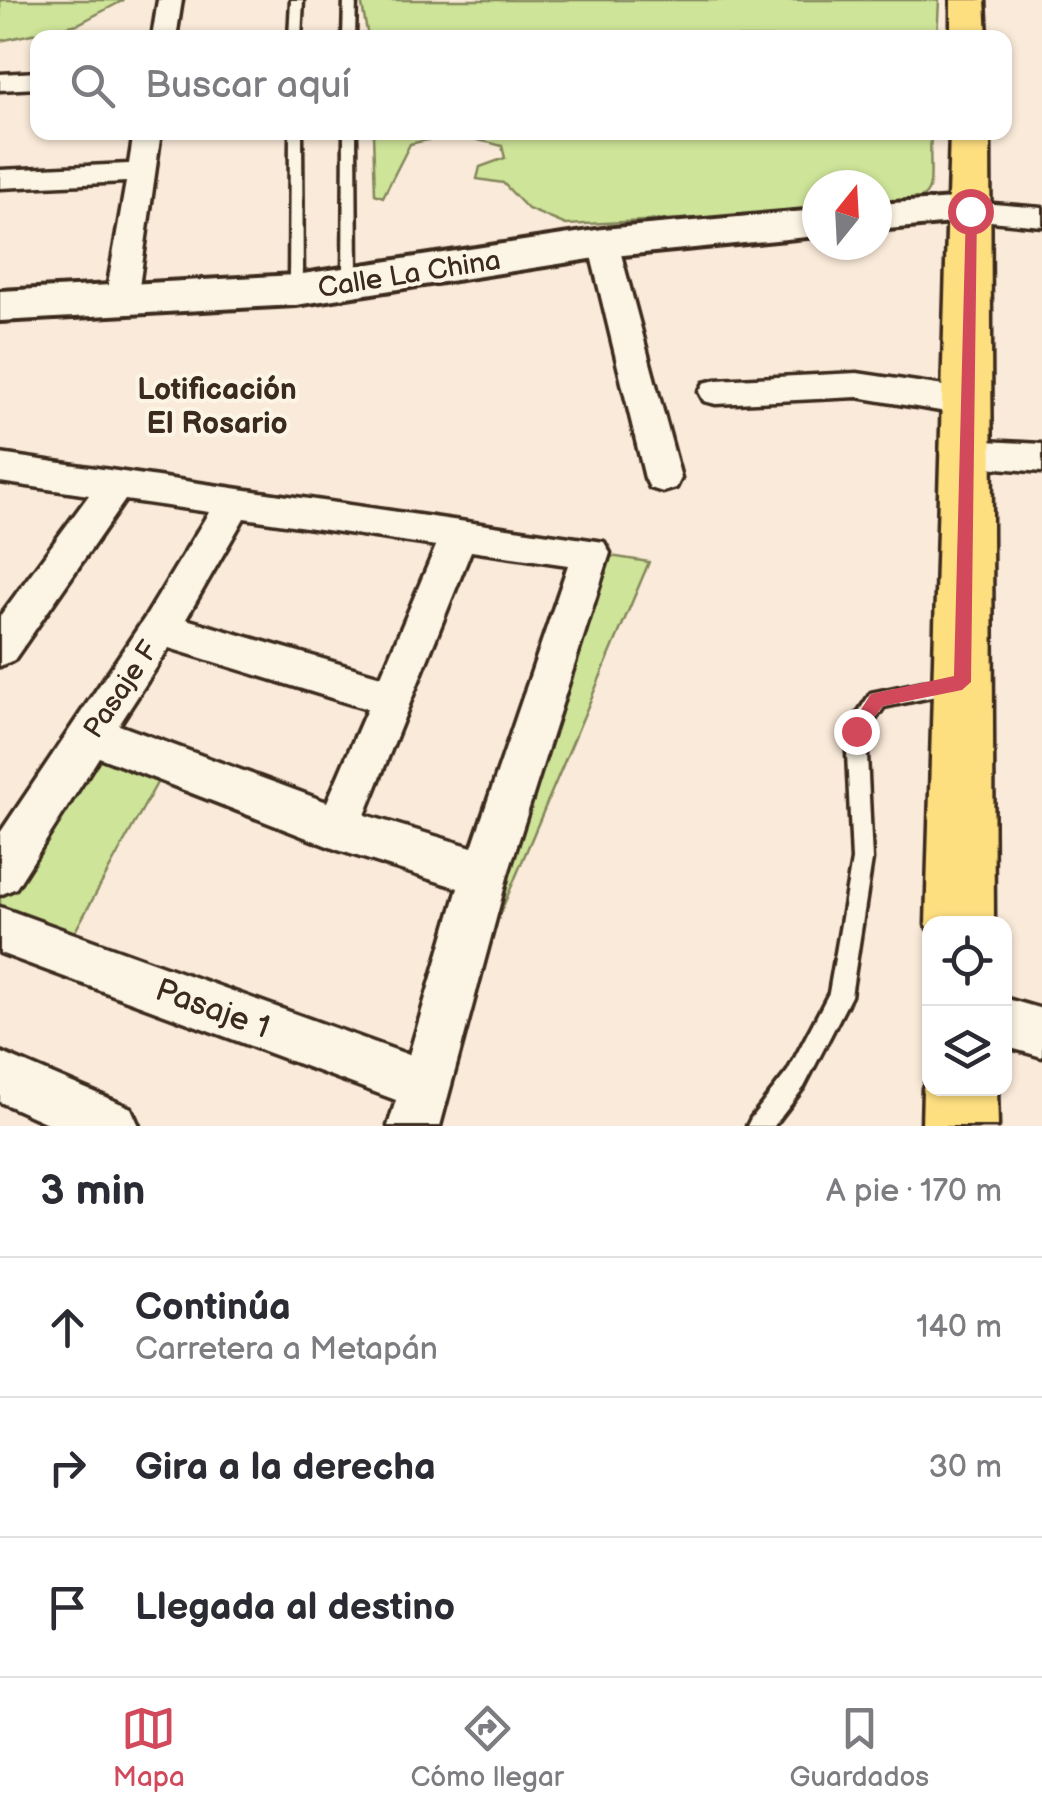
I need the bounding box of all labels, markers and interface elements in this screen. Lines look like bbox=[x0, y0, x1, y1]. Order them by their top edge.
search box bbox=[30, 30, 1012, 140]
icon: search bbox=[65, 58, 120, 113]
text: Buscar aquí bbox=[145, 63, 351, 108]
north arrow bbox=[802, 170, 892, 260]
route start bbox=[948, 189, 994, 235]
street label: Calle La China bbox=[316, 244, 503, 305]
district label: Lotificación El Rosario bbox=[137, 372, 297, 442]
street label: Pasaje F bbox=[77, 635, 166, 744]
route end bbox=[834, 709, 880, 755]
map controls bbox=[922, 916, 1012, 1096]
button: locate bbox=[922, 916, 1012, 1006]
street label: Pasaje 1 bbox=[150, 971, 275, 1048]
button: layers bbox=[922, 1006, 1012, 1096]
text: 3 min bbox=[40, 1166, 145, 1217]
text: A pie · 170 m bbox=[826, 1172, 1002, 1211]
text: Continúa bbox=[135, 1285, 291, 1330]
icon: ahead bbox=[40, 1300, 95, 1355]
text: 140 m bbox=[916, 1308, 1002, 1347]
text: Carretera a Metapán bbox=[135, 1330, 438, 1369]
icon: right bbox=[40, 1440, 95, 1495]
text: Gira a la derecha bbox=[135, 1445, 436, 1490]
text: 30 m bbox=[928, 1448, 1002, 1487]
icon: arrive bbox=[40, 1580, 95, 1635]
text: Llegada al destino bbox=[135, 1585, 455, 1630]
tab: Mapa bbox=[113, 1701, 185, 1794]
tab: Cómo llegar bbox=[410, 1701, 564, 1794]
tab: Guardados bbox=[790, 1701, 929, 1794]

